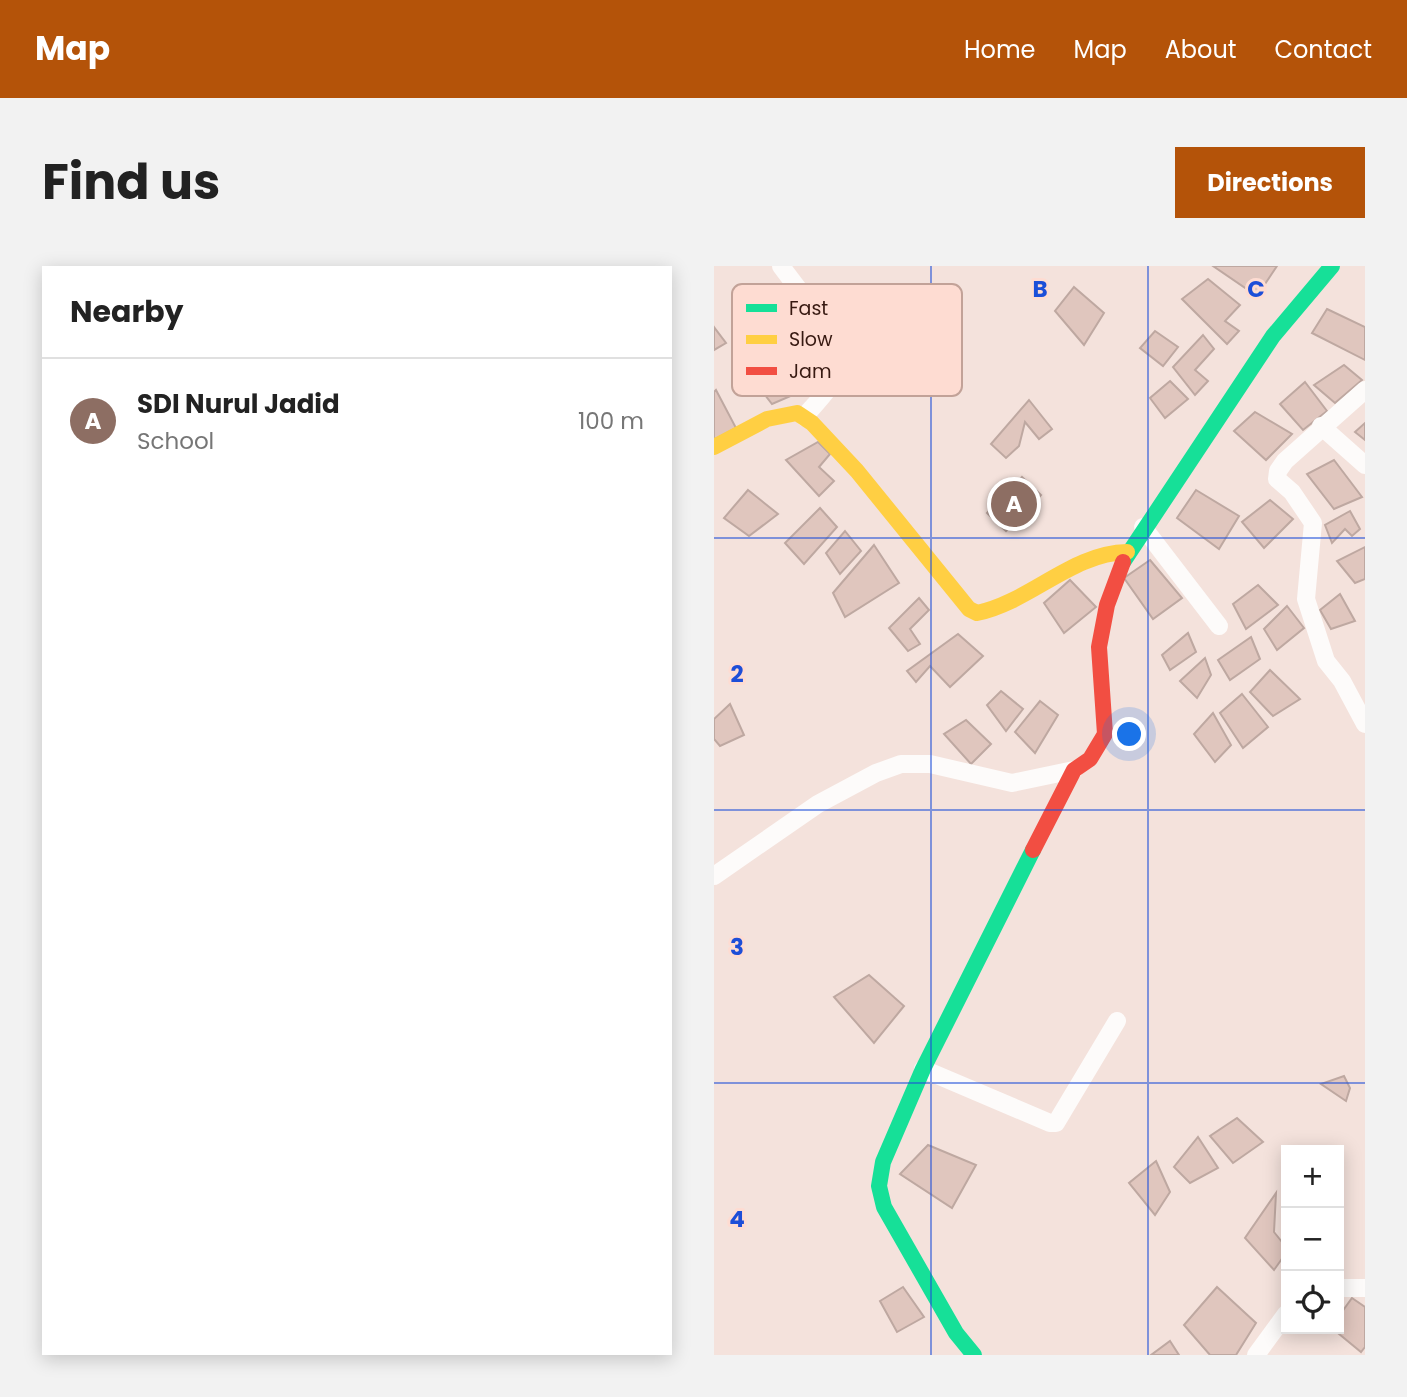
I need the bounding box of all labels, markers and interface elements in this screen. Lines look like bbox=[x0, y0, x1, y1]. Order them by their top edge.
text: Map bbox=[35, 25, 110, 72]
text: Home bbox=[964, 33, 1036, 66]
text: Map bbox=[1074, 33, 1127, 66]
text: About bbox=[1165, 33, 1236, 66]
text: Contact bbox=[1274, 33, 1372, 66]
button: Directions bbox=[1175, 147, 1365, 218]
text: Find us bbox=[42, 148, 220, 216]
text: B bbox=[1032, 273, 1048, 305]
text: C bbox=[1247, 273, 1265, 305]
legend bbox=[732, 284, 962, 396]
text: Nearby bbox=[70, 290, 184, 333]
text: Fast bbox=[789, 295, 828, 322]
text: Slow bbox=[789, 326, 833, 353]
text: Jam bbox=[789, 358, 831, 385]
text: SDI Nurul Jadid bbox=[137, 386, 340, 422]
text: A bbox=[85, 405, 101, 437]
text: 100 m bbox=[578, 405, 644, 437]
text: School bbox=[137, 425, 214, 457]
pin: A bbox=[991, 478, 1037, 530]
text: 2 bbox=[730, 658, 744, 690]
your location bbox=[1112, 717, 1146, 751]
text: 3 bbox=[730, 931, 744, 963]
map controls bbox=[1281, 1145, 1344, 1334]
button: + bbox=[1281, 1145, 1344, 1208]
text: 4 bbox=[729, 1203, 745, 1235]
button: − bbox=[1281, 1208, 1344, 1271]
button: locate bbox=[1281, 1271, 1344, 1334]

